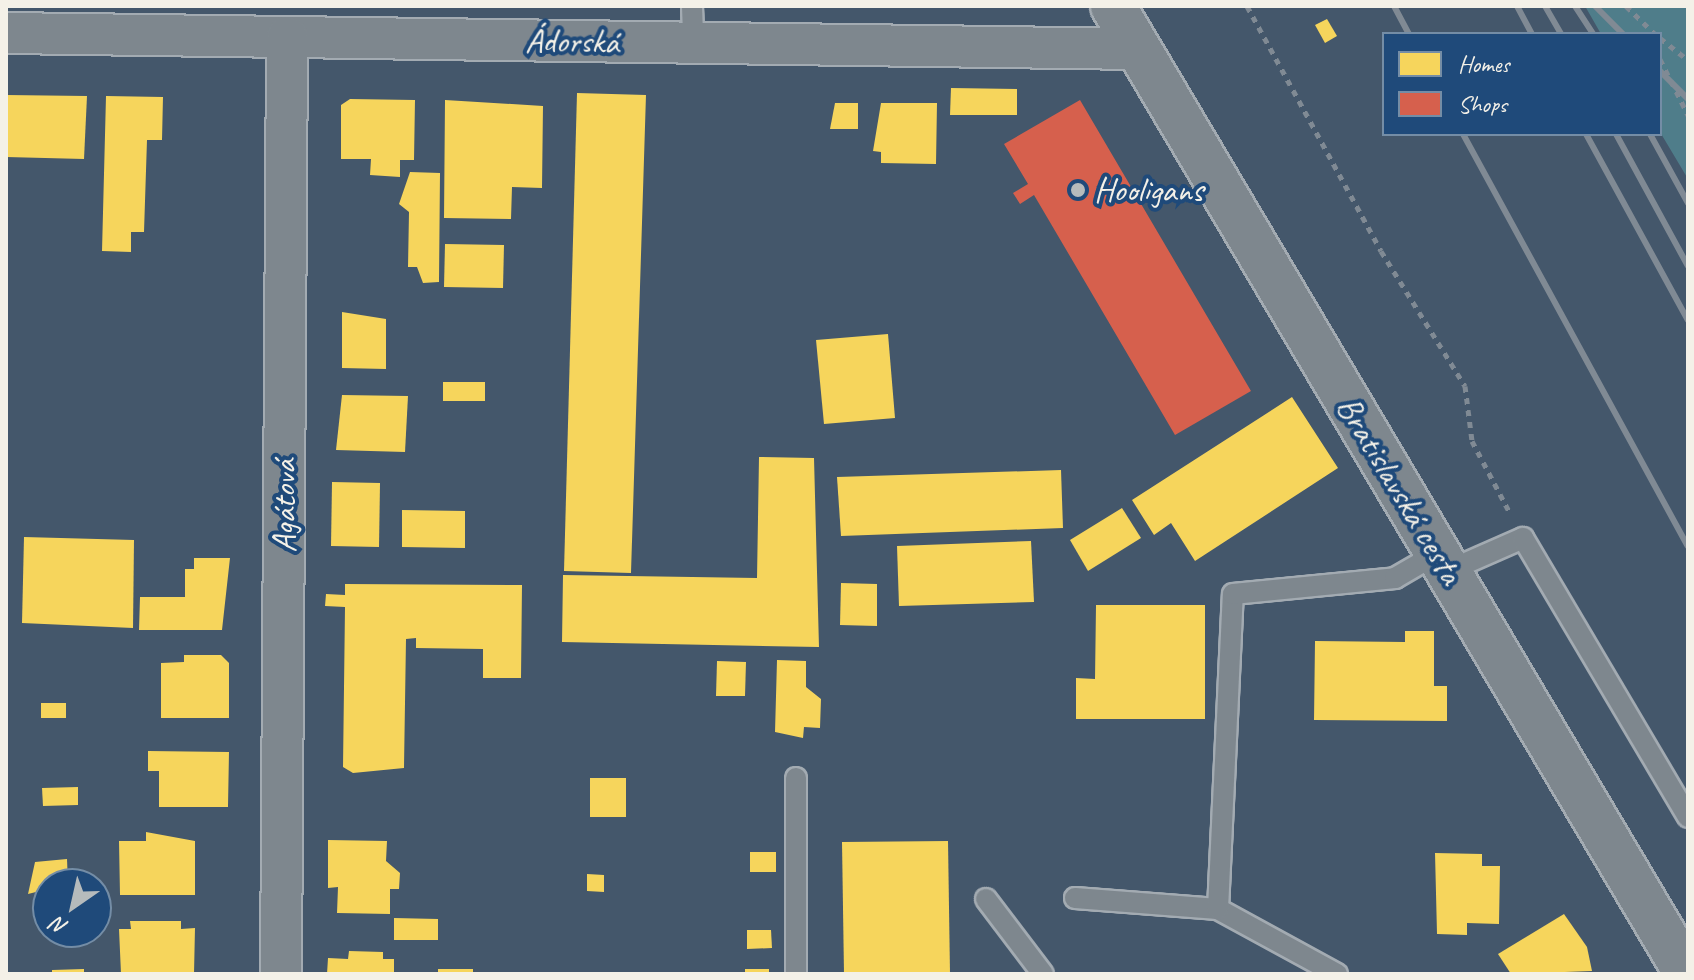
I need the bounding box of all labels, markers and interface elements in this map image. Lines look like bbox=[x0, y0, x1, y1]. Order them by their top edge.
street label: Ádorská bbox=[525, 20, 619, 62]
legend bbox=[1382, 32, 1662, 136]
text: Homes bbox=[1458, 49, 1509, 79]
text: Shops bbox=[1458, 89, 1507, 119]
place label: Hooligans bbox=[1094, 170, 1203, 210]
marker: Hooligans bbox=[1069, 181, 1087, 199]
street label: Bratislavská cesta bbox=[1328, 389, 1472, 591]
street label: Agátová bbox=[264, 459, 304, 553]
north arrow bbox=[32, 868, 112, 948]
text: N bbox=[46, 911, 73, 942]

